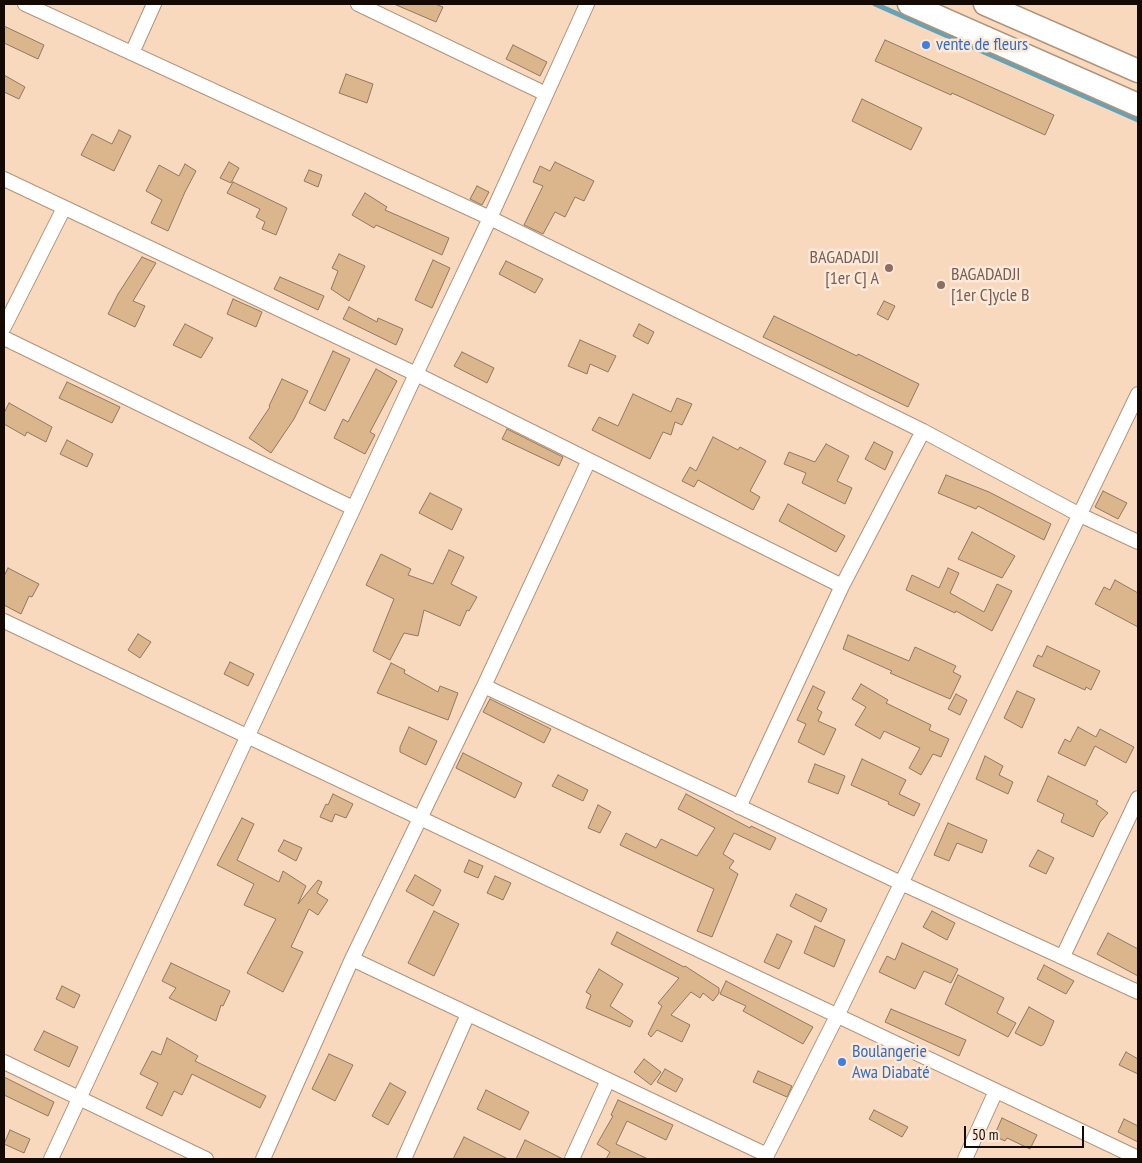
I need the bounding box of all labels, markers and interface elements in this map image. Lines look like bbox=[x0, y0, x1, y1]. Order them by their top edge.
place label: vente de fleurs bbox=[936, 34, 1028, 56]
marker: vente de fleurs bbox=[920, 39, 932, 51]
place label: BAGADADJI [1er C] A bbox=[810, 247, 879, 290]
marker: BAGADADJI [1er C] A bbox=[883, 262, 895, 274]
place label: BAGADADJI [1er C]ycle B bbox=[951, 264, 1030, 306]
marker: BAGADADJI [1er C]ycle B bbox=[935, 279, 947, 291]
place label: Boulangerie Awa Diabaté bbox=[852, 1041, 930, 1084]
marker: Boulangerie Awa Diabaté bbox=[836, 1056, 848, 1068]
scale bar bbox=[967, 1116, 1087, 1148]
text: 50 m bbox=[972, 1125, 998, 1144]

